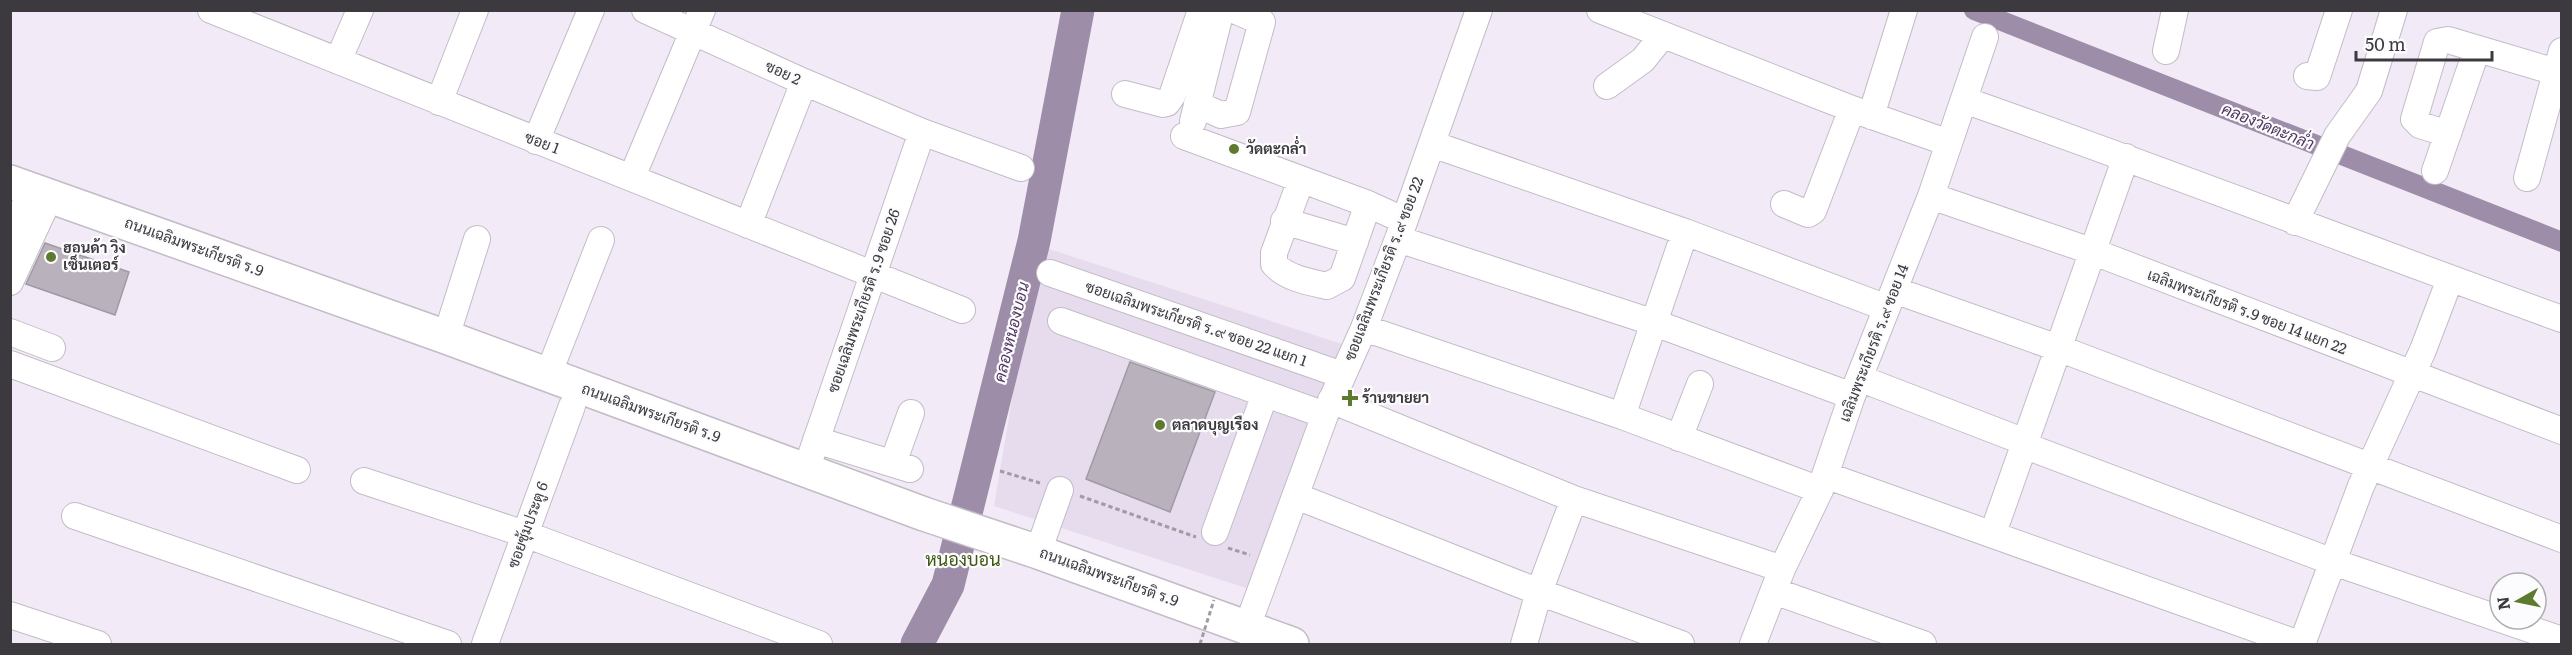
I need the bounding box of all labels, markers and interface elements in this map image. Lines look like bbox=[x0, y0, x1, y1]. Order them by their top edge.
scale bar bbox=[2356, 24, 2492, 62]
text: 50 m bbox=[2365, 30, 2406, 57]
street label: ซอย 2 bbox=[762, 53, 806, 90]
water label: คลองวัดตะกล่ำ bbox=[2219, 95, 2319, 155]
street label: ซอย 1 bbox=[522, 124, 563, 159]
place label: วัดตะกล่ำ bbox=[1246, 136, 1306, 159]
marker: วัดตะกล่ำ bbox=[1227, 142, 1241, 156]
street label: ซอยเฉลิมพระเกียรติ ร.๙ ซอย 22 bbox=[1337, 173, 1429, 364]
street label: ซอยเฉลิมพระเกียรติ ร.9 ซอย 26 bbox=[820, 205, 905, 396]
street label: ถนนเฉลิมพระเกียรติ ร.9 bbox=[122, 210, 267, 281]
place label: ฮอนด้า วิง เซ็นเตอร์ bbox=[63, 235, 126, 275]
marker: ฮอนด้า วิง เซ็นเตอร์ bbox=[44, 250, 58, 264]
street label: เฉลิมพระเกียรติ ร.๙ ซอย 14 bbox=[1832, 260, 1913, 425]
street label: เฉลิมพระเกียรติ ร.9 ซอย 14 แยก 22 bbox=[2144, 262, 2351, 359]
street label: ซอยเฉลิมพระเกียรติ ร.๙ ซอย 22 แยก 1 bbox=[1082, 274, 1311, 371]
water label: คลองหนองบอน bbox=[986, 279, 1034, 384]
street label: ถนนเฉลิมพระเกียรติ ร.9 bbox=[579, 376, 724, 447]
place label: ร้านขายยา bbox=[1362, 385, 1429, 408]
marker: ร้านขายยา bbox=[1343, 391, 1357, 405]
place label: ตลาดบุญเรือง bbox=[1172, 412, 1258, 436]
marker: ตลาดบุญเรือง bbox=[1153, 418, 1167, 432]
street label: ซอยซุ้มประตู 6 bbox=[500, 478, 554, 571]
street label: ถนนเฉลิมพระเกียรติ ร.9 bbox=[1037, 540, 1182, 611]
district label: หนองบอน bbox=[925, 545, 1001, 572]
north arrow bbox=[2488, 571, 2548, 631]
text: N bbox=[2489, 595, 2515, 612]

